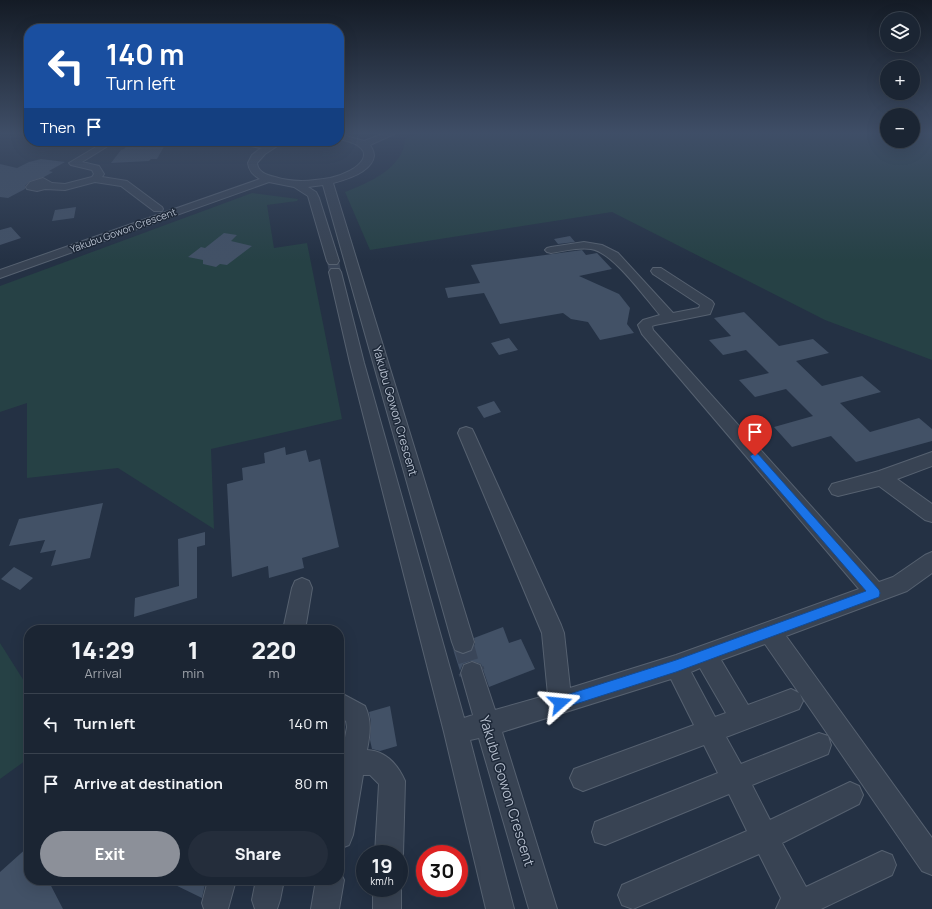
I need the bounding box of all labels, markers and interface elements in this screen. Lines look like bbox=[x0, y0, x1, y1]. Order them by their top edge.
map controls bbox=[880, 12, 920, 148]
button: layers bbox=[880, 12, 920, 52]
text: 140 m bbox=[106, 35, 185, 73]
icon: left bbox=[40, 40, 92, 92]
button: + bbox=[880, 60, 920, 100]
text: Turn left bbox=[106, 71, 176, 95]
button: − bbox=[880, 108, 920, 148]
icon: arrive bbox=[83, 116, 105, 138]
text: Then bbox=[40, 117, 75, 138]
street label: Yakubu Gowon Crescent bbox=[68, 204, 178, 256]
street label: Yakubu Gowon Crescent bbox=[369, 344, 422, 478]
pin bbox=[738, 415, 772, 456]
icon: arrive bbox=[744, 421, 766, 443]
text: 14:29 bbox=[71, 633, 135, 666]
text: 1 bbox=[188, 633, 199, 666]
text: 220 bbox=[251, 633, 297, 666]
text: Arrival bbox=[85, 664, 122, 682]
text: min bbox=[182, 664, 204, 682]
text: m bbox=[269, 664, 280, 682]
position arrow bbox=[539, 682, 581, 724]
icon: left bbox=[40, 713, 62, 735]
text: Turn left bbox=[74, 713, 136, 734]
text: 140 m bbox=[288, 713, 328, 734]
street label: Yakubu Gowon Crescent bbox=[475, 713, 540, 869]
icon: arrive bbox=[40, 773, 62, 795]
text: Arrive at destination bbox=[74, 773, 223, 794]
text: 80 m bbox=[294, 773, 328, 794]
button: Exit bbox=[40, 831, 180, 877]
button: Share bbox=[188, 831, 328, 877]
speed limit sign: 30 bbox=[416, 845, 468, 897]
text: 19 bbox=[371, 852, 393, 879]
text: km/h bbox=[370, 874, 394, 888]

